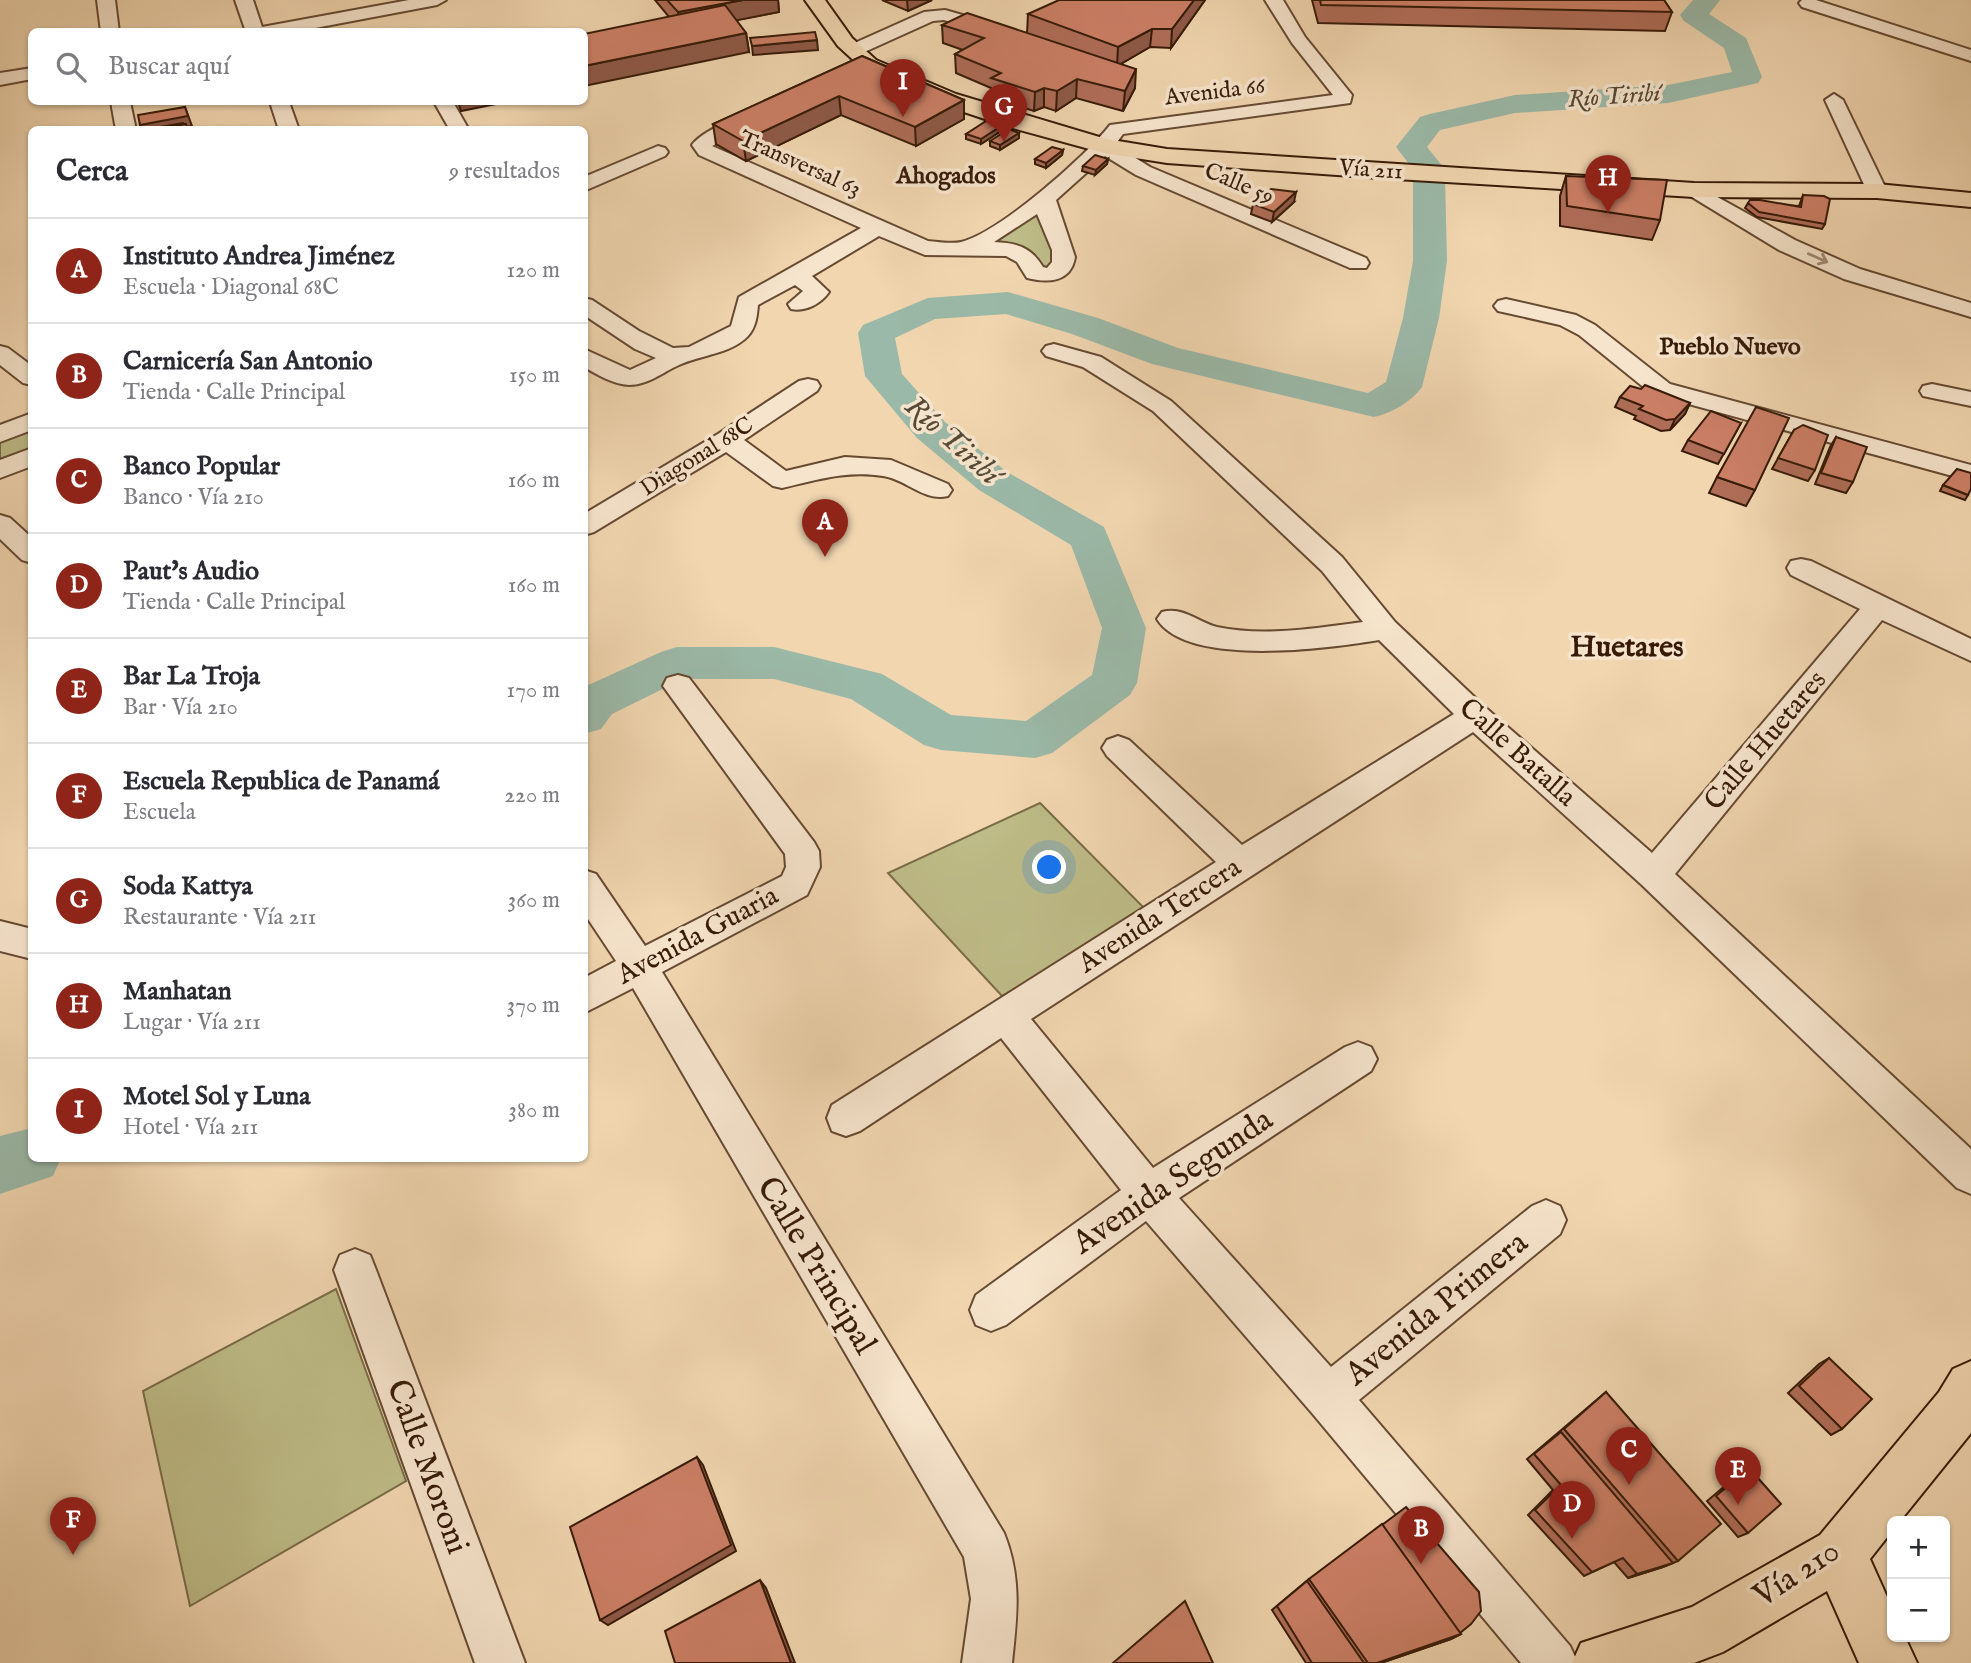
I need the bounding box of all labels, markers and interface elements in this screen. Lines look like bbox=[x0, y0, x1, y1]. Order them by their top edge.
search box bbox=[28, 28, 588, 105]
icon: search bbox=[52, 48, 90, 86]
text: Buscar aquí bbox=[108, 50, 230, 83]
pin: I bbox=[880, 59, 926, 117]
street label: Avenida 66 bbox=[1162, 71, 1268, 113]
water label: Río Tiribí bbox=[1567, 78, 1665, 116]
pin: G bbox=[981, 84, 1027, 142]
street label: Transversal 63 bbox=[735, 124, 865, 204]
text: Cerca bbox=[56, 153, 128, 191]
street label: Vía 211 bbox=[1337, 153, 1404, 187]
pin: H bbox=[1585, 155, 1631, 213]
street label: Calle 59 bbox=[1200, 156, 1278, 212]
text: 9 resultados bbox=[449, 157, 560, 186]
district label: Ahogados bbox=[895, 161, 996, 192]
text: Instituto Andrea Jiménez bbox=[123, 240, 395, 273]
one-way arrow bbox=[1807, 252, 1828, 265]
text: A bbox=[71, 256, 87, 285]
text: 120 m bbox=[507, 256, 560, 285]
text: Escuela · Diagonal 68C bbox=[123, 273, 339, 302]
district label: Pueblo Nuevo bbox=[1659, 332, 1801, 363]
text: Carnicería San Antonio bbox=[123, 345, 372, 378]
text: B bbox=[71, 361, 87, 390]
text: 150 m bbox=[509, 361, 560, 390]
text: Tienda · Calle Principal bbox=[123, 378, 345, 407]
water label: Río Tiribí bbox=[896, 388, 1011, 497]
street label: Diagonal 68C bbox=[635, 411, 759, 503]
text: Banco Popular bbox=[123, 450, 280, 483]
text: C bbox=[71, 466, 87, 495]
text: 160 m bbox=[508, 466, 560, 495]
text: Banco · Vía 210 bbox=[123, 483, 264, 512]
pin: A bbox=[802, 499, 848, 557]
text: Paut's Audio bbox=[123, 555, 259, 588]
text: D bbox=[70, 571, 88, 600]
text: 160 m bbox=[508, 571, 560, 600]
text: Tienda · Calle Principal bbox=[123, 588, 345, 617]
district label: Huetares bbox=[1570, 629, 1684, 667]
text: Bar La Troja bbox=[123, 660, 260, 693]
street label: Calle Huetares bbox=[1697, 664, 1835, 818]
text: E bbox=[71, 676, 87, 705]
text: 170 m bbox=[507, 676, 560, 705]
street label: Calle Batalla bbox=[1451, 691, 1584, 815]
text: Bar · Vía 210 bbox=[123, 693, 238, 722]
text: Escuela Republica de Panamá bbox=[123, 765, 440, 798]
text: F bbox=[72, 781, 86, 810]
text: 220 m bbox=[504, 781, 560, 810]
text: Escuela bbox=[123, 798, 196, 827]
your location bbox=[1032, 850, 1066, 884]
street label: Avenida Tercera bbox=[1071, 850, 1249, 982]
text: Soda Kattya bbox=[123, 870, 253, 903]
street label: Avenida Guaria bbox=[610, 878, 785, 994]
text: G bbox=[70, 886, 88, 915]
text: 360 m bbox=[508, 886, 560, 915]
text: Restaurante · Vía 211 bbox=[123, 903, 316, 932]
text: Manhatan bbox=[123, 975, 232, 1008]
text: H bbox=[69, 991, 89, 1020]
text: 370 m bbox=[507, 991, 560, 1020]
text: Lugar · Vía 211 bbox=[123, 1008, 261, 1037]
text: Motel Sol y Luna bbox=[123, 1080, 310, 1113]
text: I bbox=[74, 1096, 84, 1125]
text: 380 m bbox=[508, 1096, 560, 1125]
street label: Avenida Segunda bbox=[1064, 1099, 1282, 1265]
text: Hotel · Vía 211 bbox=[123, 1113, 258, 1142]
street label: Calle Principal bbox=[747, 1170, 885, 1362]
street label: Avenida Primera bbox=[1336, 1222, 1538, 1396]
street label: Calle Moroni bbox=[376, 1374, 478, 1560]
pin: C bbox=[1606, 1427, 1652, 1485]
pin: E bbox=[1715, 1447, 1761, 1505]
pin: D bbox=[1549, 1481, 1595, 1539]
pin: F bbox=[50, 1497, 96, 1555]
pin: B bbox=[1398, 1506, 1444, 1564]
map controls bbox=[1887, 1516, 1950, 1642]
button: + bbox=[1887, 1516, 1950, 1579]
street label: Vía 210 bbox=[1745, 1531, 1848, 1618]
button: − bbox=[1887, 1579, 1950, 1642]

